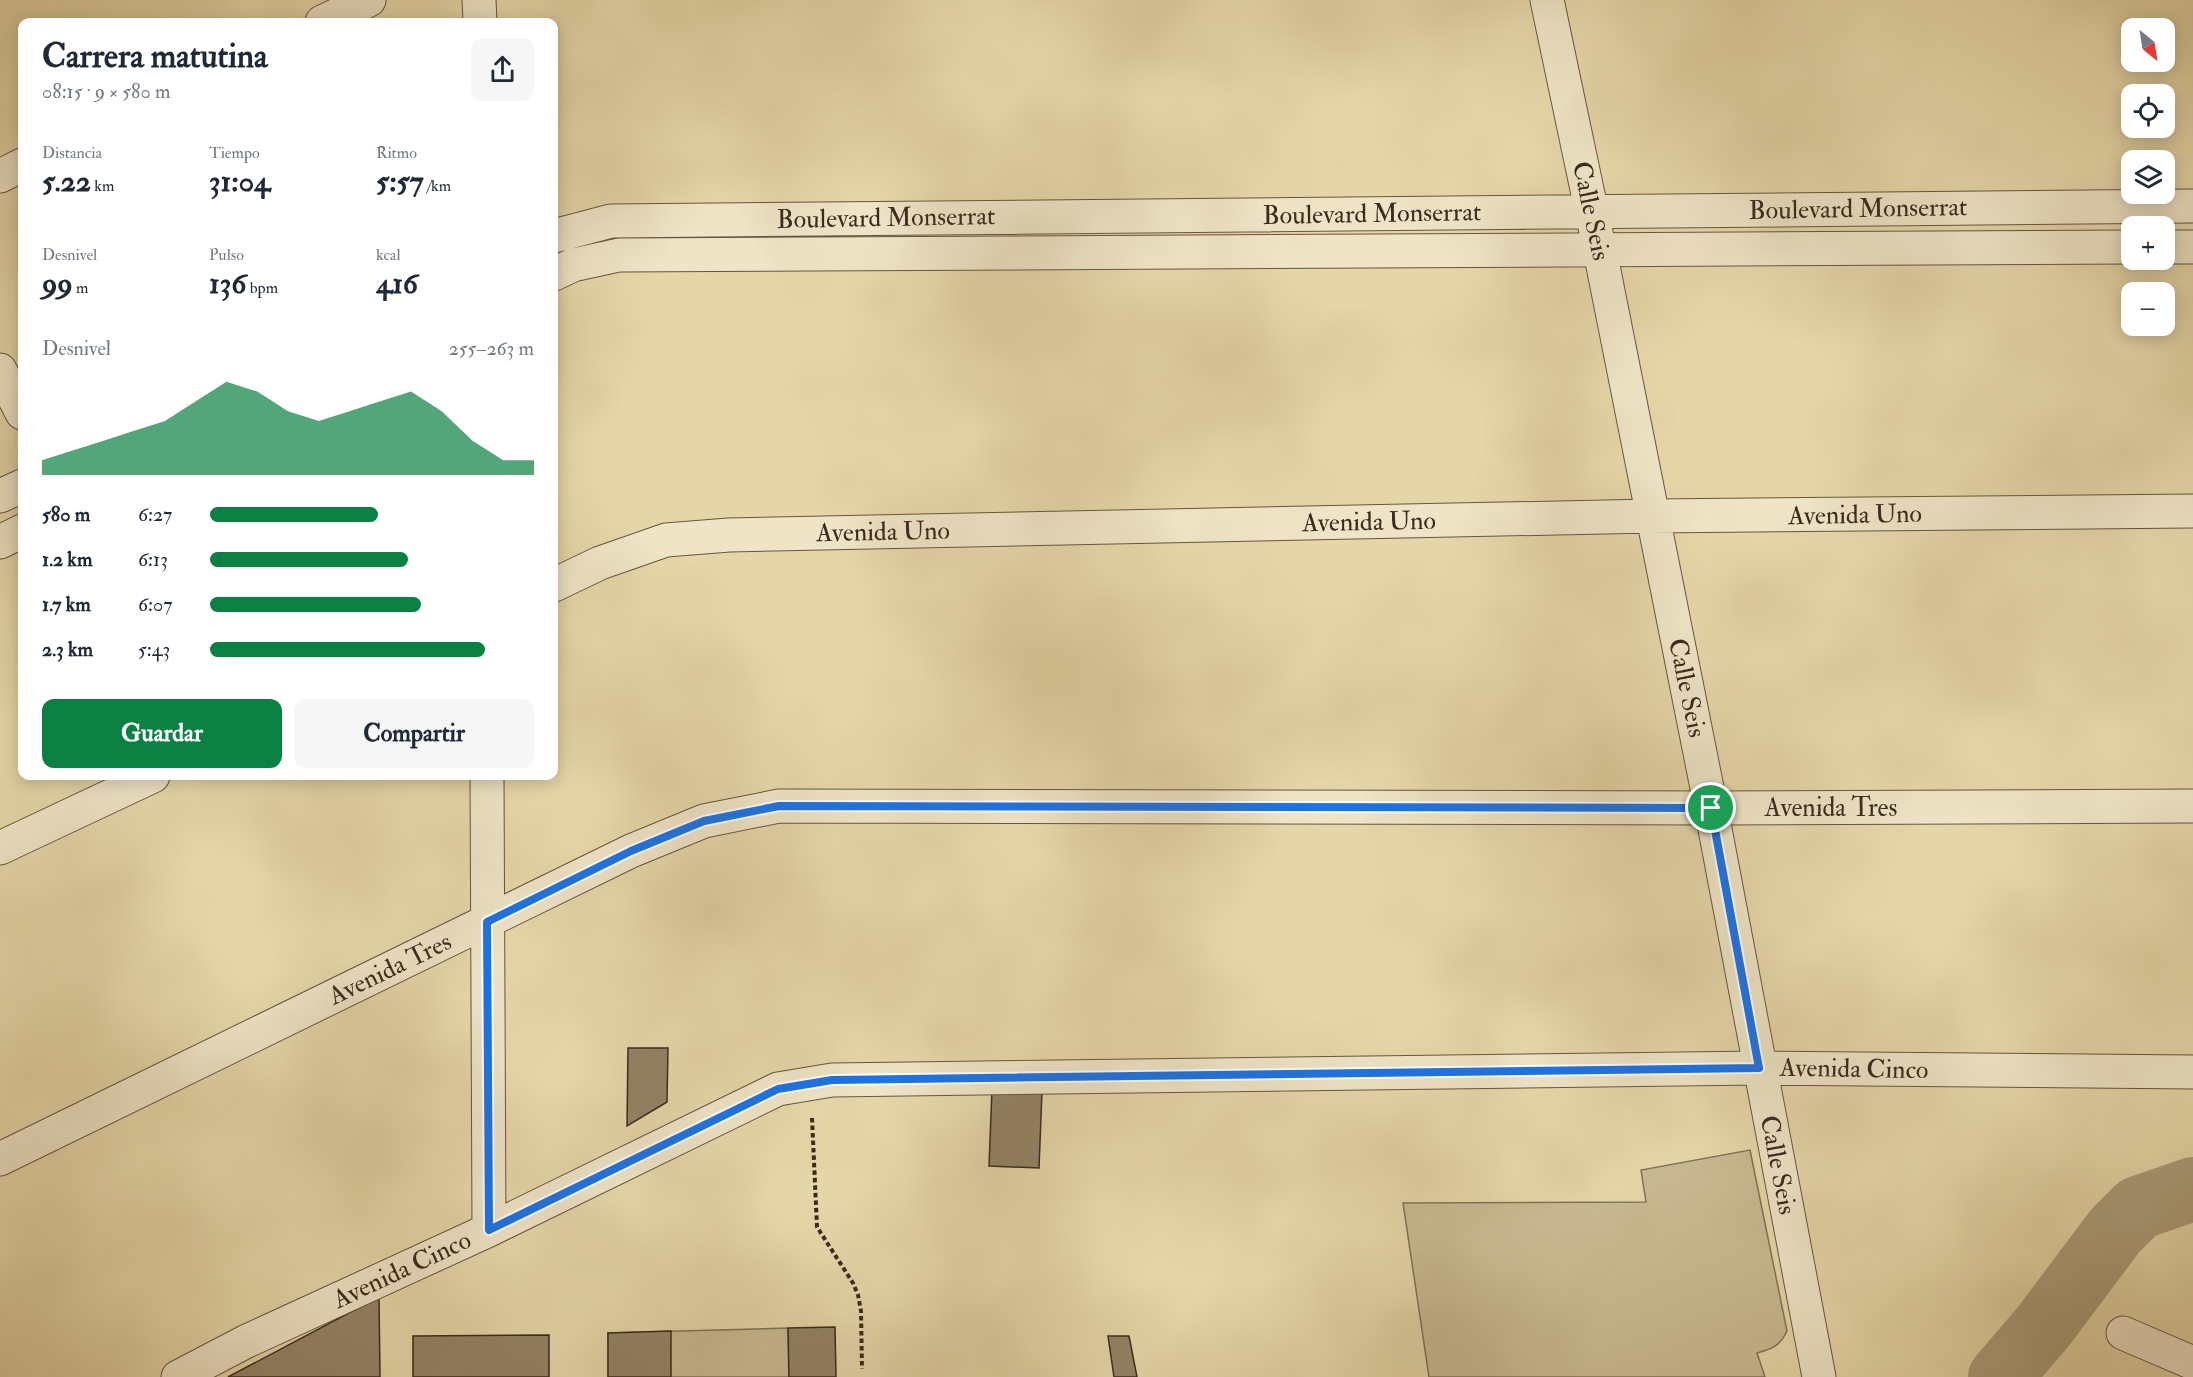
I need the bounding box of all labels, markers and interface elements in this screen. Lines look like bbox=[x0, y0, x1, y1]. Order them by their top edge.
north arrow bbox=[2121, 18, 2175, 72]
map controls bbox=[2121, 18, 2175, 336]
text: Carrera matutina bbox=[42, 36, 268, 77]
button: share bbox=[471, 38, 534, 101]
text: 08:15 · 9 × 580 m bbox=[42, 79, 170, 104]
button: locate bbox=[2121, 84, 2175, 138]
text: Distancia bbox=[42, 143, 102, 163]
text: Tiempo bbox=[209, 143, 260, 163]
text: Ritmo bbox=[376, 143, 417, 163]
button: layers bbox=[2121, 150, 2175, 204]
street label: Calle Seis bbox=[1565, 159, 1617, 263]
text: 5.22 bbox=[42, 163, 91, 200]
text: 31:04 bbox=[209, 163, 270, 200]
text: 5:57 bbox=[376, 163, 424, 200]
text: km bbox=[91, 176, 114, 196]
text: /km bbox=[424, 176, 451, 196]
street label: Boulevard Monserrat bbox=[1748, 191, 1968, 227]
street label: Boulevard Monserrat bbox=[1262, 196, 1482, 232]
street label: Boulevard Monserrat bbox=[776, 200, 996, 236]
button: + bbox=[2121, 216, 2175, 270]
text: Desnivel bbox=[42, 245, 97, 265]
text: Pulso bbox=[209, 245, 244, 265]
text: kcal bbox=[376, 245, 401, 265]
text: 99 bbox=[42, 265, 73, 302]
text: 136 bbox=[209, 265, 246, 302]
text: 416 bbox=[376, 265, 418, 302]
text: m bbox=[73, 278, 89, 298]
text: bpm bbox=[246, 278, 278, 298]
button: − bbox=[2121, 282, 2175, 336]
text: Desnivel bbox=[42, 336, 111, 361]
text: 255–263 m bbox=[449, 336, 534, 361]
street label: Avenida Uno bbox=[1787, 498, 1922, 532]
text: 580 m bbox=[42, 502, 90, 527]
text: 6:27 bbox=[138, 502, 172, 527]
street label: Avenida Uno bbox=[1301, 505, 1436, 539]
street label: Avenida Uno bbox=[815, 515, 950, 549]
text: 1.2 km bbox=[42, 547, 92, 572]
text: 6:13 bbox=[138, 547, 168, 572]
text: 1.7 km bbox=[42, 592, 91, 617]
text: 6:07 bbox=[138, 592, 172, 617]
street label: Calle Seis bbox=[1661, 636, 1713, 740]
text: 2.3 km bbox=[42, 637, 93, 662]
text: 5:43 bbox=[138, 637, 170, 662]
button: Guardar bbox=[42, 699, 282, 768]
button: Compartir bbox=[294, 699, 534, 768]
pin bbox=[1685, 782, 1736, 833]
icon: arrive bbox=[1694, 791, 1727, 824]
street label: Avenida Tres bbox=[1764, 792, 1897, 824]
street label: Avenida Tres bbox=[322, 925, 457, 1013]
street label: Avenida Cinco bbox=[1778, 1052, 1929, 1086]
street label: Calle Seis bbox=[1753, 1113, 1803, 1217]
street label: Avenida Cinco bbox=[327, 1224, 476, 1316]

